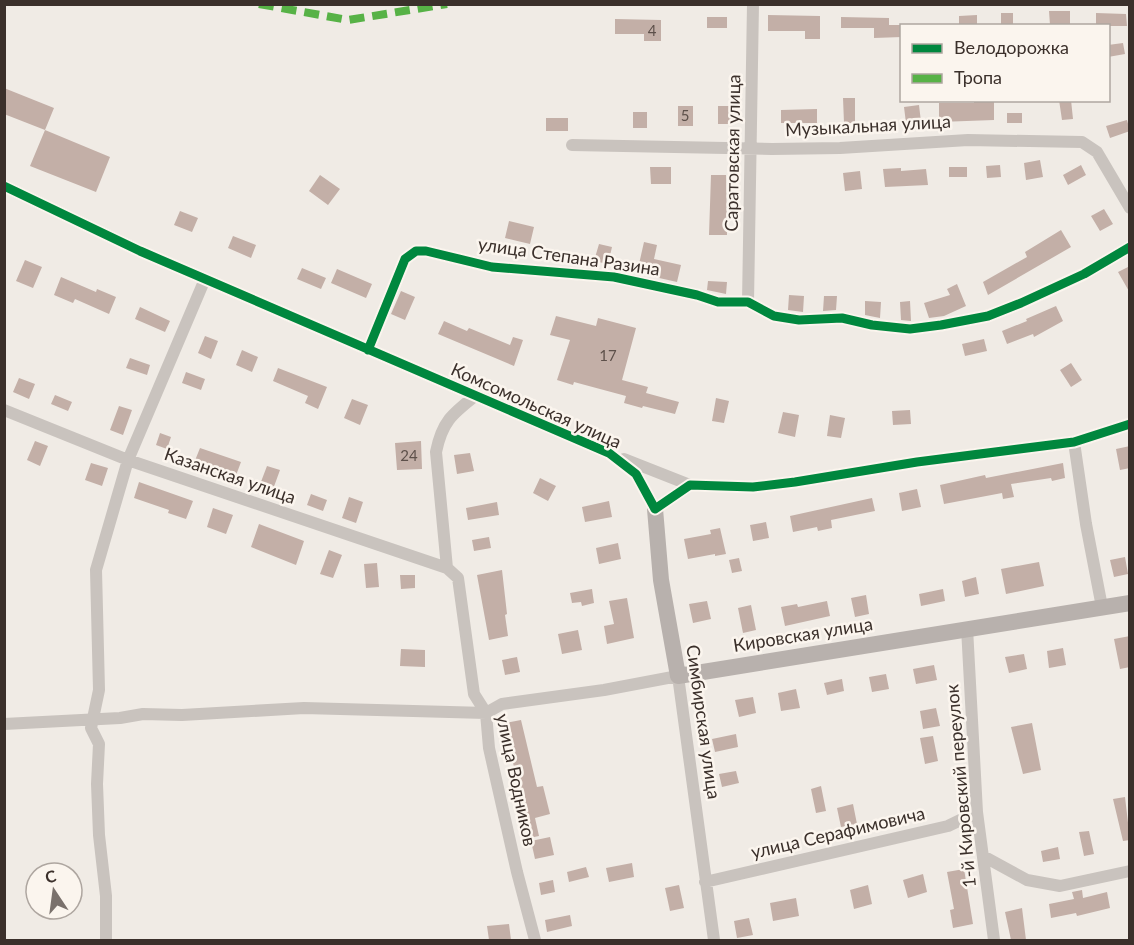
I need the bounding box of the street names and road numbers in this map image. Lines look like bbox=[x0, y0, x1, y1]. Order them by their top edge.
street label: Саратовская улица bbox=[720, 74, 744, 232]
street label: Музыкальная улица bbox=[785, 110, 951, 140]
street label: улица Степана Разина bbox=[477, 232, 661, 280]
street label: Комсомольская улица bbox=[448, 358, 625, 453]
street label: Казанская улица bbox=[162, 442, 299, 508]
street label: Кировская улица bbox=[731, 612, 874, 656]
street label: Симбирская улица bbox=[682, 643, 726, 800]
street label: 1-й Кировский переулок bbox=[940, 683, 980, 889]
street label: улица Водников bbox=[492, 712, 542, 848]
street label: улица Серафимовича bbox=[749, 801, 927, 863]

